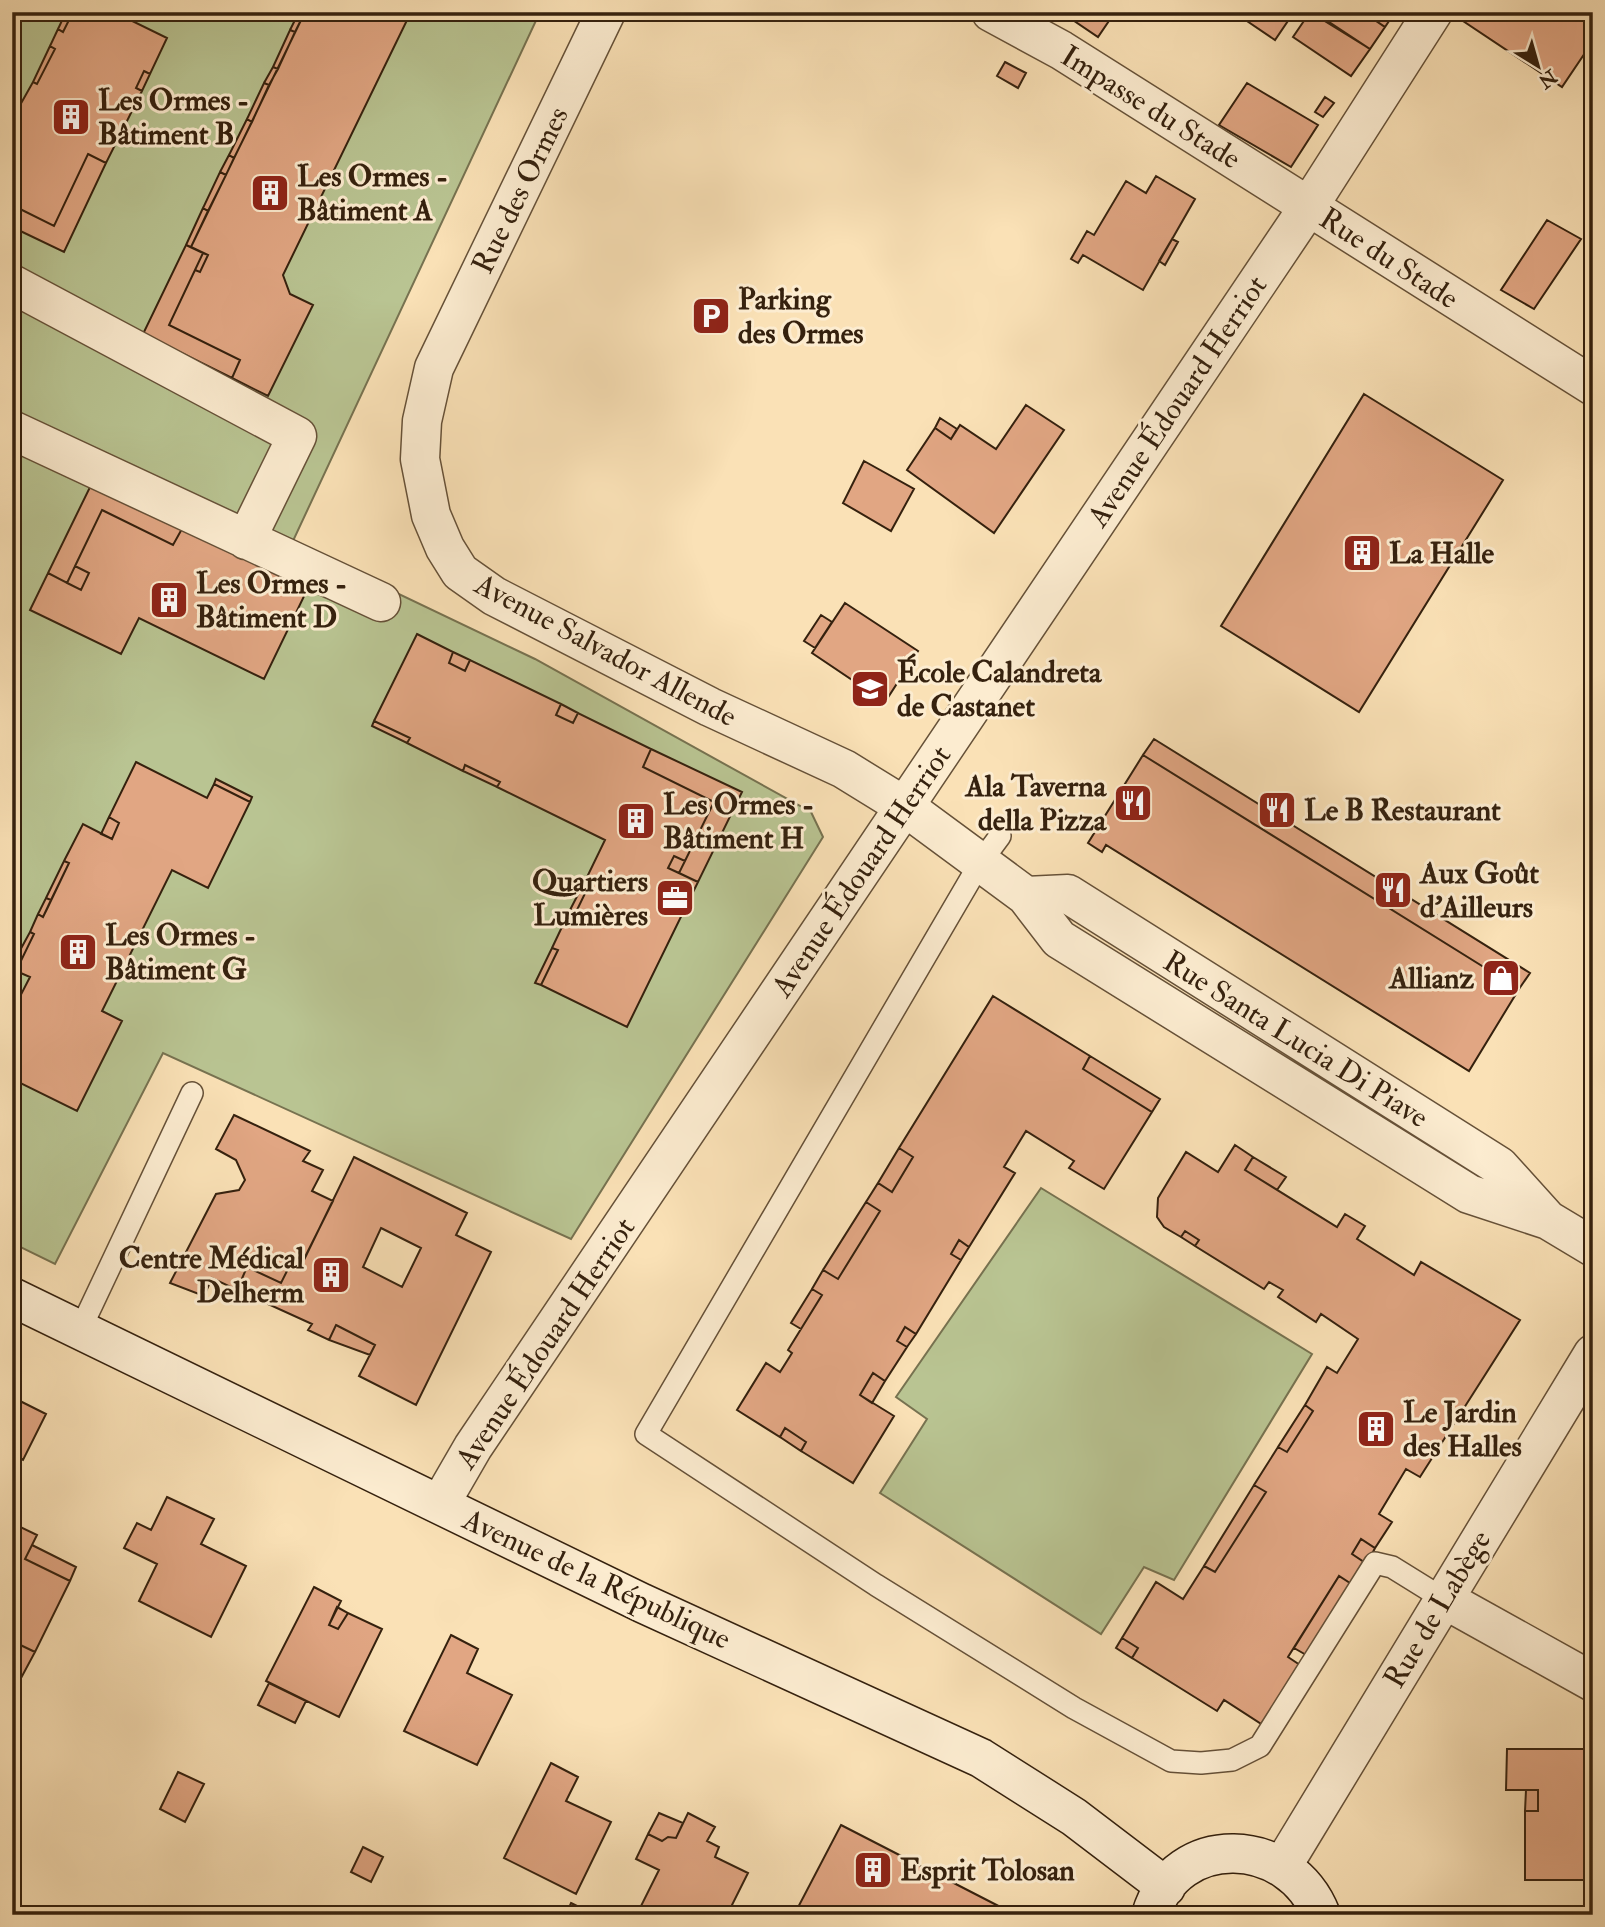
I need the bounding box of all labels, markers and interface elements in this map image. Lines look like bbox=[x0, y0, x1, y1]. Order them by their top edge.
north arrow bbox=[1504, 32, 1574, 102]
street label: Impasse du Stade bbox=[1054, 37, 1247, 177]
text: N bbox=[1533, 63, 1562, 94]
place label: Les Ormes - Bâtiment B bbox=[98, 82, 249, 153]
building icon: Les Ormes - Bâtiment B bbox=[50, 96, 92, 138]
street label: Rue des Ormes bbox=[464, 101, 577, 280]
place label: Les Ormes - Bâtiment A bbox=[297, 158, 448, 229]
building icon: Les Ormes - Bâtiment A bbox=[249, 172, 291, 214]
street label: Rue du Stade bbox=[1312, 200, 1465, 317]
street label: Avenue Édouard Herriot bbox=[1078, 268, 1275, 535]
place label: Parking des Ormes bbox=[738, 281, 864, 352]
parking icon: Parking des Ormes bbox=[690, 295, 732, 337]
building icon: La Halle bbox=[1341, 532, 1383, 574]
place label: La Halle bbox=[1389, 535, 1495, 572]
place label: Les Ormes - Bâtiment D bbox=[196, 565, 347, 636]
street label: Avenue Salvador Allende bbox=[468, 565, 743, 735]
building icon: Les Ormes - Bâtiment D bbox=[148, 579, 190, 621]
place label: École Calandreta de Castanet bbox=[897, 653, 1103, 725]
school or university icon: École Calandreta de Castanet bbox=[849, 668, 891, 710]
street label: Avenue Édouard Herriot bbox=[762, 738, 959, 1005]
place label: Ala Taverna della Pizza bbox=[964, 768, 1108, 839]
restaurant icon: Ala Taverna della Pizza bbox=[1112, 782, 1154, 824]
place label: Les Ormes - Bâtiment H bbox=[663, 786, 814, 857]
restaurant icon: Le B Restaurant bbox=[1256, 789, 1298, 831]
place label: Le B Restaurant bbox=[1304, 792, 1501, 829]
building icon: Les Ormes - Bâtiment H bbox=[615, 800, 657, 842]
place label: Aux Goût d'Ailleurs bbox=[1418, 855, 1539, 926]
place label: Quartiers Lumières bbox=[532, 863, 648, 934]
restaurant icon: Aux Goût d'Ailleurs bbox=[1372, 869, 1414, 911]
office icon: Quartiers Lumières bbox=[654, 877, 696, 919]
place label: Les Ormes - Bâtiment G bbox=[105, 917, 256, 988]
building icon: Les Ormes - Bâtiment G bbox=[57, 931, 99, 973]
street label: Rue Santa Lucia Di Piave bbox=[1156, 943, 1435, 1136]
shop icon: Allianz bbox=[1480, 957, 1522, 999]
place label: Allianz bbox=[1387, 960, 1474, 997]
street label: Avenue Édouard Herriot bbox=[446, 1210, 643, 1477]
place label: Centre Médical Delherm bbox=[119, 1240, 305, 1311]
building icon: Centre Médical Delherm bbox=[310, 1254, 352, 1296]
place label: Le Jardin des Halles bbox=[1403, 1394, 1522, 1465]
building icon: Le Jardin des Halles bbox=[1355, 1408, 1397, 1450]
street label: Avenue de la République bbox=[456, 1501, 737, 1658]
street label: Rue de Labège bbox=[1376, 1524, 1499, 1695]
building icon: Esprit Tolosan bbox=[852, 1849, 894, 1891]
place label: Esprit Tolosan bbox=[900, 1852, 1075, 1889]

